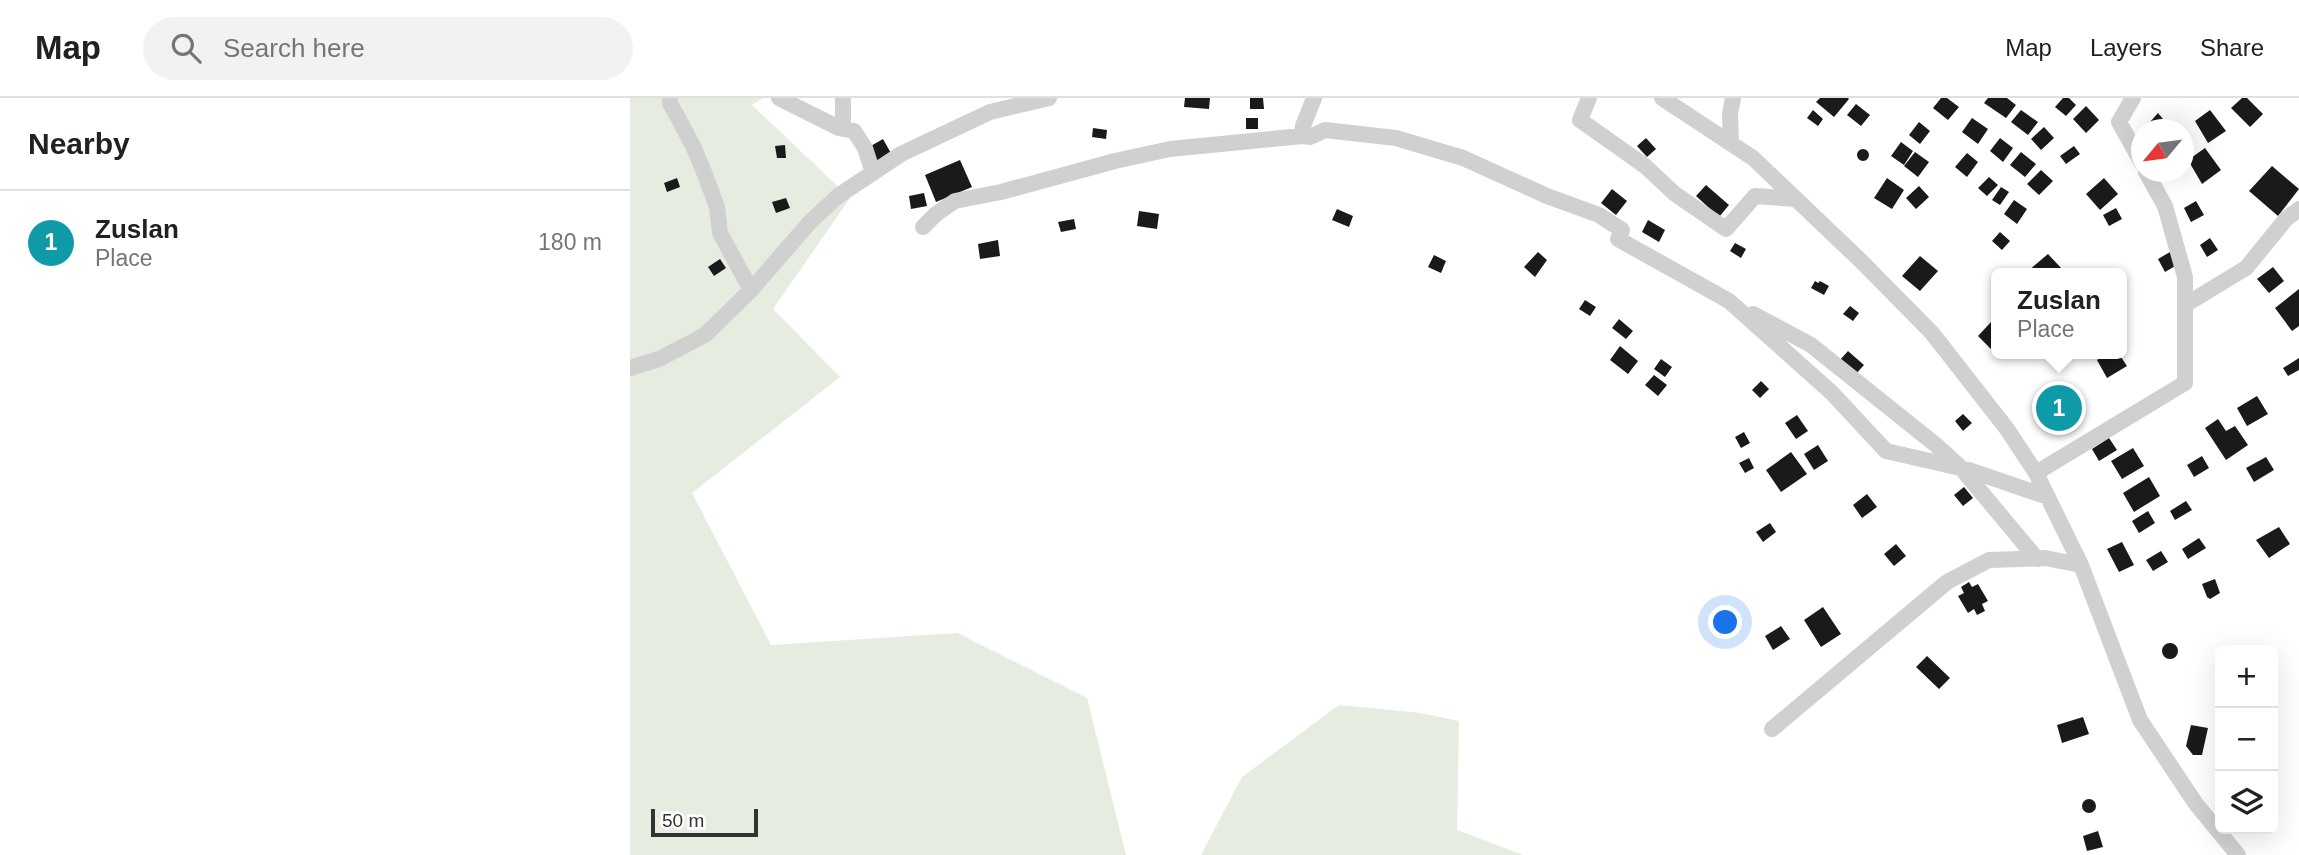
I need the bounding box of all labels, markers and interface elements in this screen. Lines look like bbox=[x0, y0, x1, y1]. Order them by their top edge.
search box bbox=[143, 17, 633, 80]
text: Map bbox=[35, 29, 101, 66]
icon: search bbox=[167, 29, 205, 67]
text: Search here bbox=[223, 33, 365, 63]
text: Map bbox=[2005, 34, 2052, 61]
text: Layers bbox=[2090, 34, 2162, 61]
text: Share bbox=[2200, 34, 2264, 61]
north arrow bbox=[2131, 119, 2194, 182]
text: Nearby bbox=[28, 127, 130, 160]
text: Zuslan bbox=[95, 214, 179, 244]
text: 1 bbox=[45, 229, 57, 255]
text: 180 m bbox=[538, 229, 602, 255]
text: Place bbox=[95, 245, 153, 271]
popup bbox=[1991, 268, 2127, 359]
text: Zuslan bbox=[2017, 285, 2101, 315]
text: Place bbox=[2017, 316, 2075, 342]
pin: 1 bbox=[2036, 382, 2082, 434]
your location bbox=[1708, 605, 1742, 639]
map controls bbox=[2215, 645, 2278, 834]
button: + bbox=[2215, 645, 2278, 708]
button: − bbox=[2215, 708, 2278, 771]
button: layers bbox=[2215, 771, 2278, 834]
scale bar bbox=[651, 806, 758, 838]
text: 50 m bbox=[662, 810, 704, 831]

